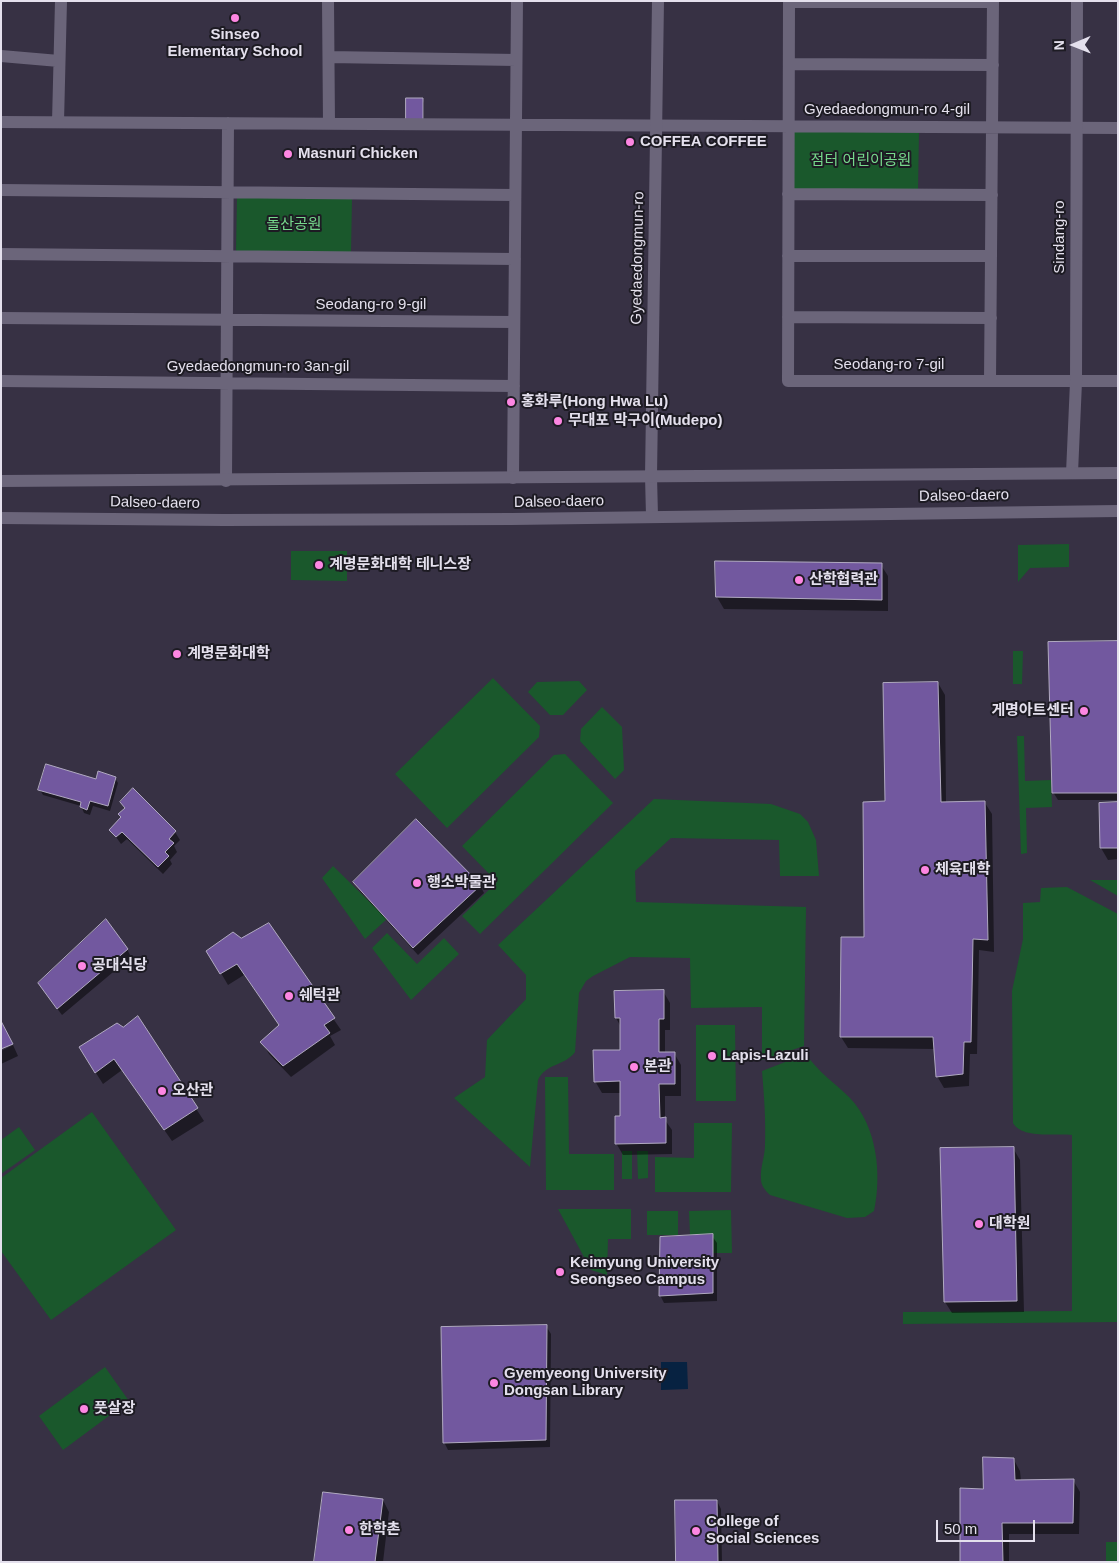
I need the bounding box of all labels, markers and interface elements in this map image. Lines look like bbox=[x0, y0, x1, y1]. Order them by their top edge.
marker: Sinseo Elementary School bbox=[229, 12, 241, 24]
north arrow bbox=[1049, 20, 1099, 70]
place label: Sinseo Elementary School bbox=[167, 26, 303, 61]
text: N bbox=[1051, 40, 1067, 50]
street label: Gyedaedongmun-ro 4-gil bbox=[804, 101, 970, 119]
place label: COFFEA COFFEE bbox=[640, 133, 767, 151]
marker: COFFEA COFFEE bbox=[624, 136, 636, 148]
place label: Masnuri Chicken bbox=[298, 145, 418, 163]
marker: Masnuri Chicken bbox=[282, 148, 294, 160]
park label: 점터 어린이공원 bbox=[811, 152, 911, 170]
street label: Gyedaedongmun-ro bbox=[628, 191, 648, 325]
street label: Sindang-ro bbox=[1051, 200, 1069, 274]
park label: 돌산공원 bbox=[266, 216, 322, 234]
street label: Seodang-ro 9-gil bbox=[316, 296, 426, 314]
street label: Seodang-ro 7-gil bbox=[834, 356, 944, 374]
street label: Gyedaedongmun-ro 3an-gil bbox=[167, 358, 349, 376]
place label: 홍화루(Hong Hwa Lu) bbox=[521, 393, 668, 411]
marker: 홍화루(Hong Hwa Lu) bbox=[505, 396, 517, 408]
place label: 무대포 막구이(Mudepo) bbox=[568, 412, 722, 430]
marker: 무대포 막구이(Mudepo) bbox=[552, 415, 564, 427]
street label: Dalseo-daero bbox=[919, 486, 1009, 506]
street label: Dalseo-daero bbox=[514, 492, 604, 512]
street label: Dalseo-daero bbox=[110, 493, 200, 513]
place label: 계명문화대학 테니스장 bbox=[329, 556, 471, 574]
marker: 계명문화대학 테니스장 bbox=[313, 559, 325, 571]
place label: 산학협력관 bbox=[809, 571, 878, 589]
marker: 산학협력관 bbox=[793, 574, 805, 586]
place label: 계명문화대학 bbox=[187, 645, 270, 663]
marker: 계명문화대학 bbox=[171, 648, 183, 660]
place label: 게명아트센터 bbox=[991, 702, 1074, 720]
marker: 게명아트센터 bbox=[1078, 705, 1090, 717]
place label: 체육대학 bbox=[935, 861, 990, 879]
marker: 체육대학 bbox=[919, 864, 931, 876]
place label: 행소박물관 bbox=[427, 874, 496, 892]
marker: 행소박물관 bbox=[411, 877, 423, 889]
place label: 공대식당 bbox=[92, 957, 147, 975]
marker: 공대식당 bbox=[76, 960, 88, 972]
place label: 쉐턱관 bbox=[299, 987, 340, 1005]
marker: 쉐턱관 bbox=[283, 990, 295, 1002]
place label: Lapis-Lazuli bbox=[722, 1047, 809, 1065]
marker: Lapis-Lazuli bbox=[706, 1050, 718, 1062]
place label: 본관 bbox=[644, 1058, 672, 1076]
marker: 본관 bbox=[628, 1061, 640, 1073]
place label: 오산관 bbox=[172, 1082, 213, 1100]
marker: 오산관 bbox=[156, 1085, 168, 1097]
place label: 대학원 bbox=[989, 1215, 1030, 1233]
marker: 대학원 bbox=[973, 1218, 985, 1230]
place label: Keimyung University Seongseo Campus bbox=[570, 1254, 719, 1289]
marker: Keimyung University Seongseo Campus bbox=[554, 1266, 566, 1278]
place label: Gyemyeong University Dongsan Library bbox=[504, 1365, 667, 1400]
marker: Gyemyeong University Dongsan Library bbox=[488, 1377, 500, 1389]
place label: 풋살장 bbox=[94, 1400, 135, 1418]
marker: 풋살장 bbox=[78, 1403, 90, 1415]
scale bar bbox=[939, 1510, 1038, 1542]
place label: College of Social Sciences bbox=[706, 1513, 819, 1548]
text: 50 m bbox=[944, 1520, 977, 1537]
place label: 한학촌 bbox=[359, 1521, 400, 1539]
marker: 한학촌 bbox=[343, 1524, 355, 1536]
marker: College of Social Sciences bbox=[690, 1525, 702, 1537]

